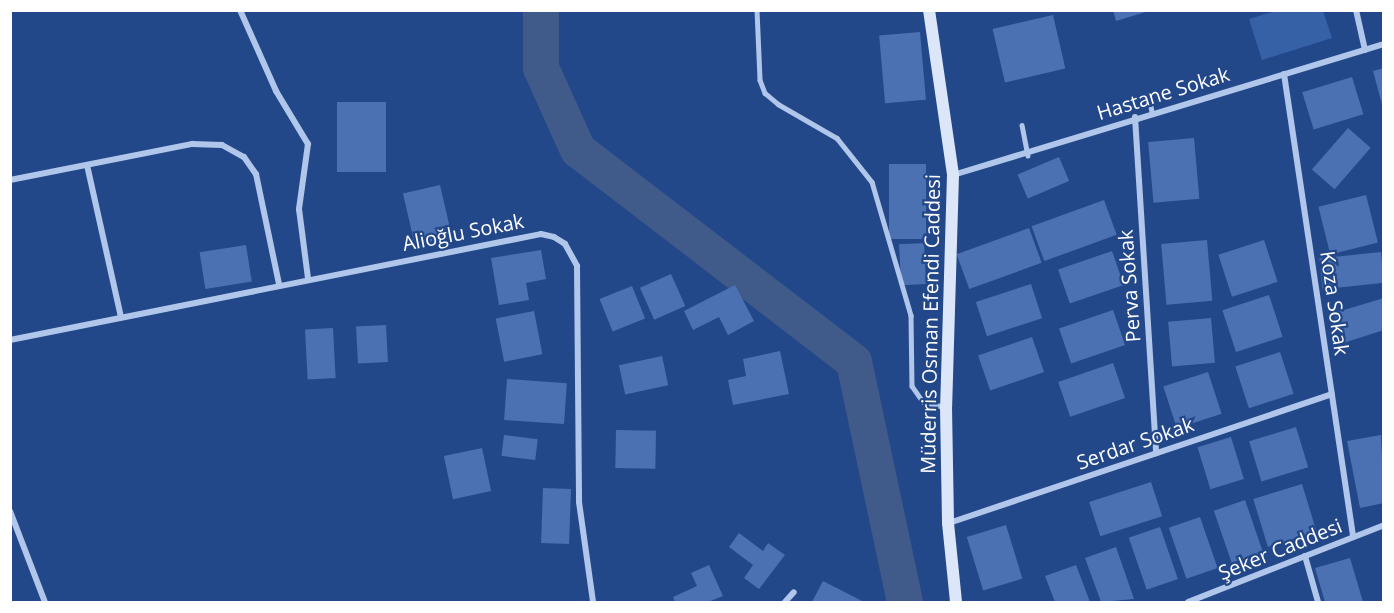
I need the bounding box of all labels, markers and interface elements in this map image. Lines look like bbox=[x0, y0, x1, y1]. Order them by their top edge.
street label: Hastane Sokak bbox=[1094, 61, 1232, 125]
street label: Müderris Osman Efendi Caddesi bbox=[915, 174, 945, 474]
street label: Alioğlu Sokak bbox=[400, 208, 526, 256]
street label: Perva Sokak bbox=[1113, 229, 1145, 343]
street label: Koza Sokak bbox=[1316, 249, 1354, 357]
street label: Serdar Sokak bbox=[1073, 412, 1197, 474]
street label: Şeker Caddesi bbox=[1215, 513, 1345, 585]

